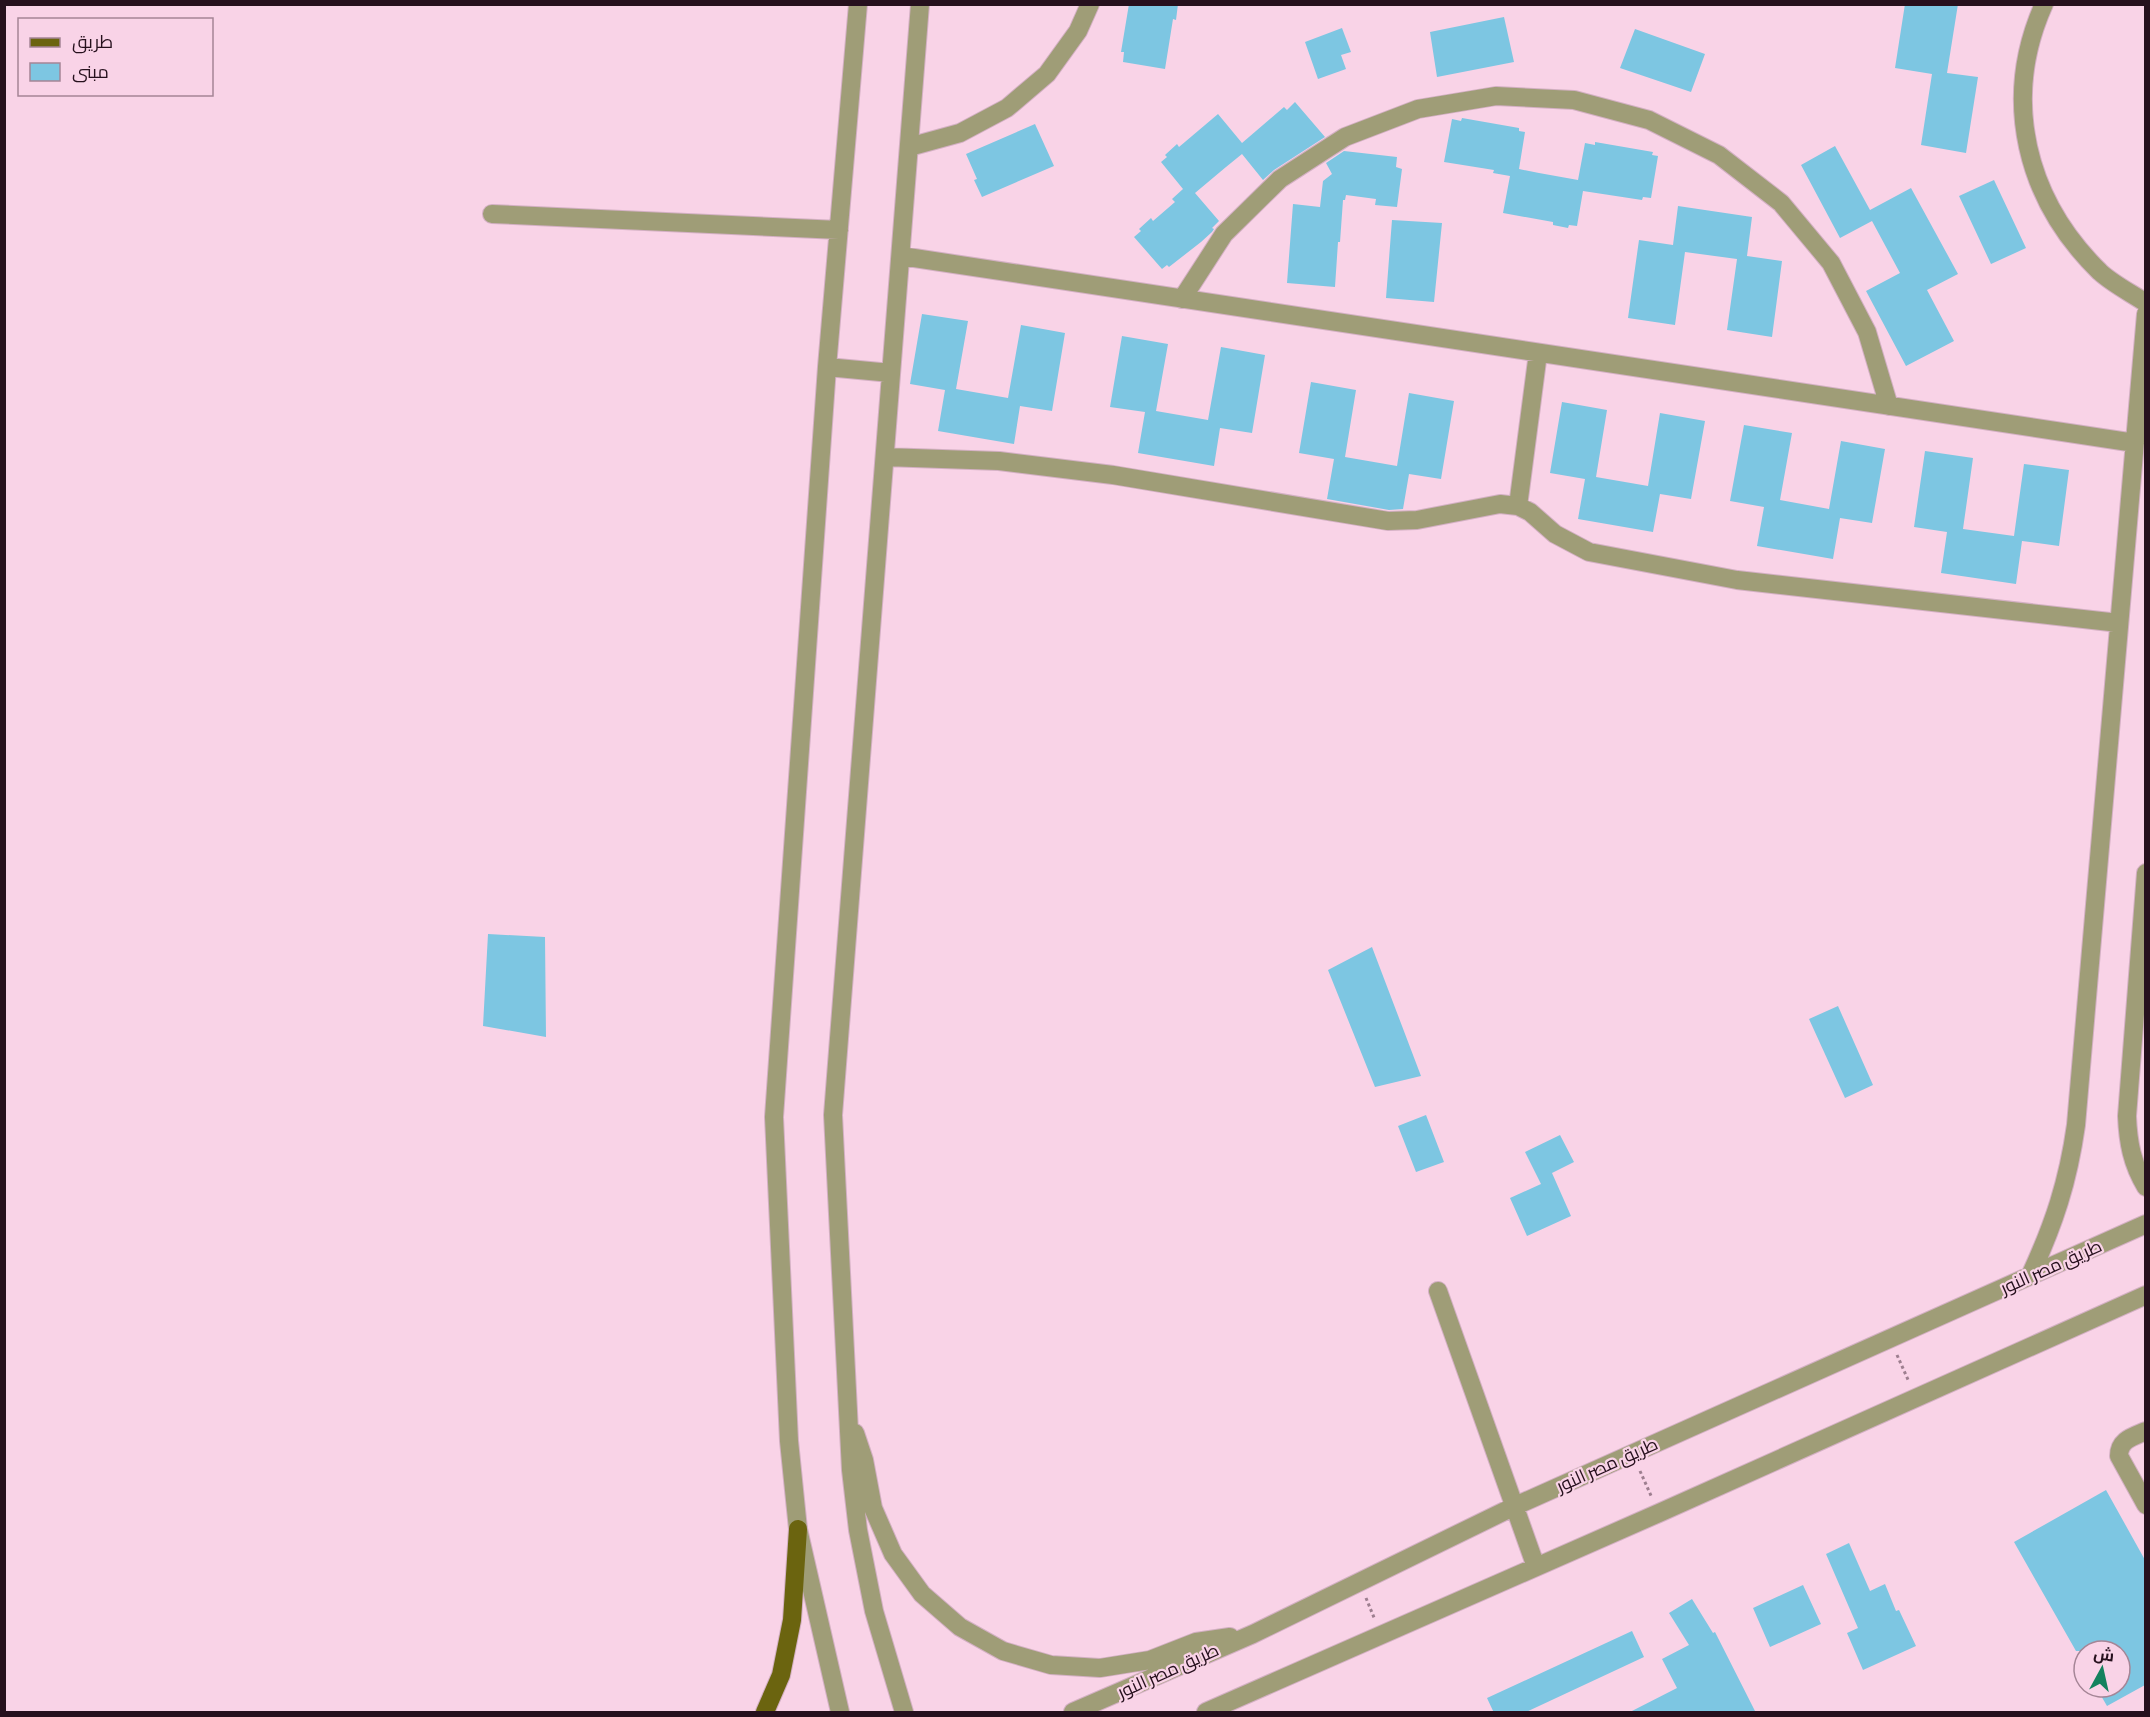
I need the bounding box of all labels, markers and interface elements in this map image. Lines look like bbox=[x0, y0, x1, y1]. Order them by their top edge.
legend bbox=[18, 18, 213, 96]
text: طريق bbox=[72, 34, 113, 54]
text: مبنى bbox=[72, 64, 109, 83]
street label: طريق مصر النور bbox=[1997, 1238, 2106, 1301]
street label: طريق مصر النور bbox=[1553, 1436, 1662, 1499]
north arrow bbox=[2072, 1639, 2132, 1699]
street label: طريق مصر النور bbox=[1114, 1642, 1223, 1705]
text: ش bbox=[2093, 1645, 2115, 1665]

